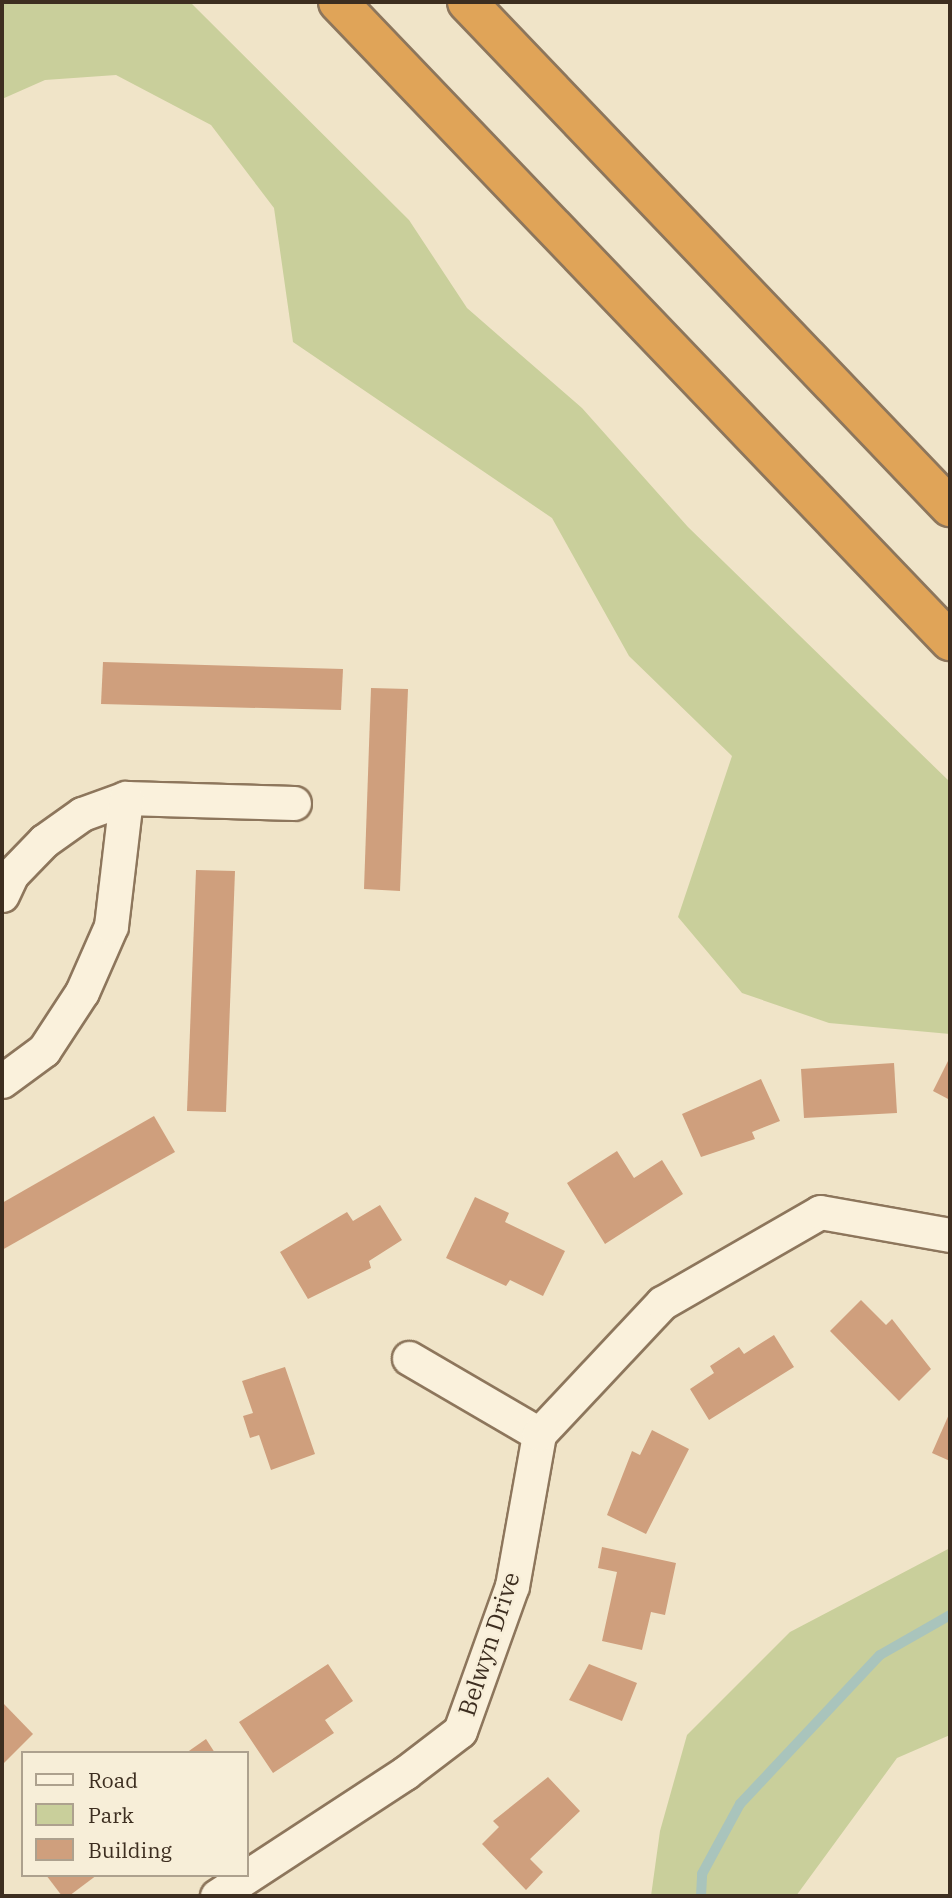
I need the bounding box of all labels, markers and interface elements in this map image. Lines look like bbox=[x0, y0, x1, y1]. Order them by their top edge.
street label: Belwyn Drive bbox=[452, 1568, 526, 1720]
legend bbox=[21, 1751, 248, 1877]
text: Road bbox=[88, 1766, 138, 1794]
text: Park bbox=[88, 1801, 134, 1829]
text: Building bbox=[88, 1836, 172, 1864]

